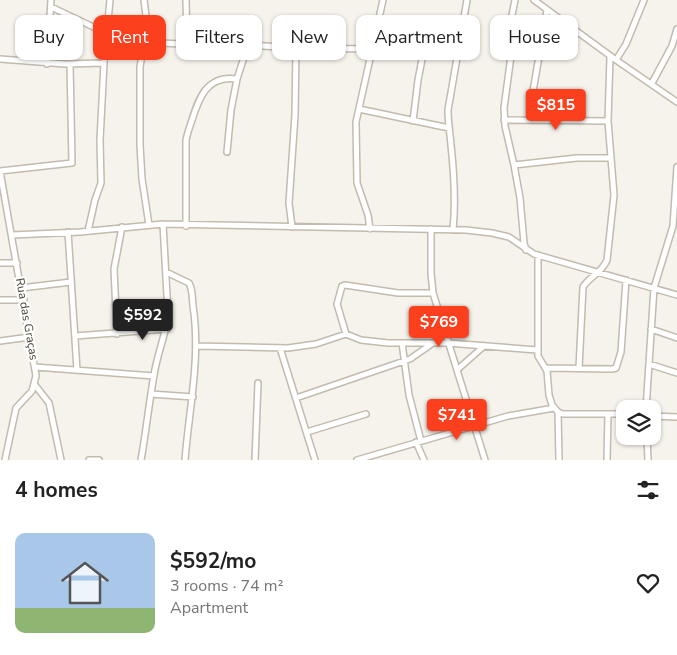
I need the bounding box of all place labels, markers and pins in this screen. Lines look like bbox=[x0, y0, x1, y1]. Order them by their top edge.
pin: $815 bbox=[526, 88, 586, 131]
pin: $592 bbox=[113, 298, 173, 341]
pin: $769 bbox=[409, 306, 469, 348]
pin: $741 bbox=[427, 398, 487, 441]

